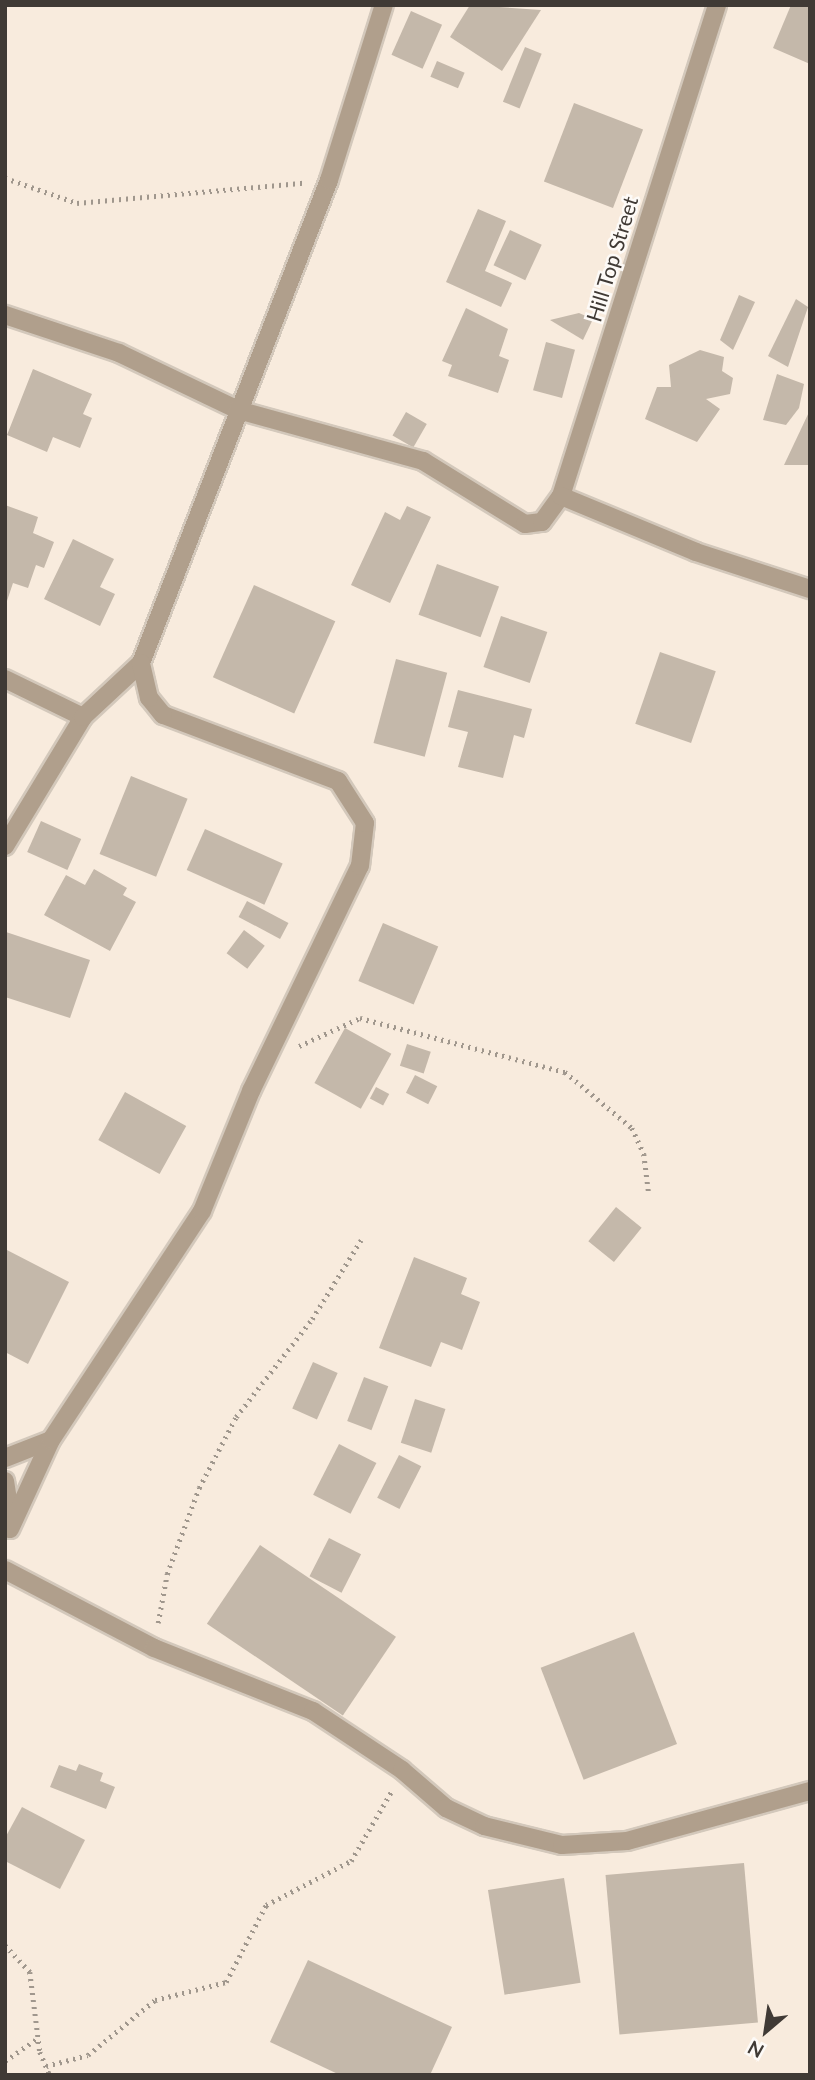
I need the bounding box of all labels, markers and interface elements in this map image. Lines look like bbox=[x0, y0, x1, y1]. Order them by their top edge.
street label: Hill Top Street bbox=[581, 193, 643, 325]
north arrow bbox=[731, 1996, 801, 2066]
text: N bbox=[744, 2036, 768, 2063]

